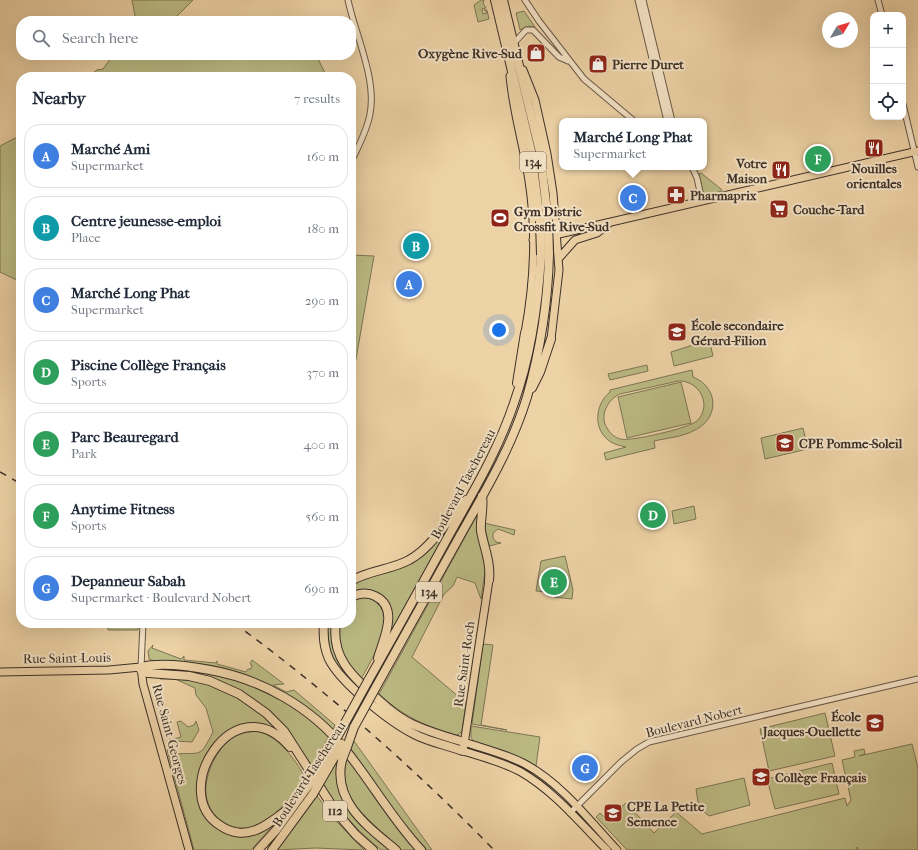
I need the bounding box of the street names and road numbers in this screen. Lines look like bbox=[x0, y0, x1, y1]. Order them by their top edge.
road number: 134 bbox=[520, 152, 546, 172]
street label: Boulevard Taschereau bbox=[428, 426, 499, 542]
road number: 134 bbox=[416, 582, 442, 602]
street label: Rue Saint-Roch bbox=[451, 619, 478, 708]
street label: Rue Saint-Louis bbox=[23, 650, 111, 666]
street label: Rue Saint-Georges bbox=[149, 682, 191, 786]
street label: Boulevard Nobert bbox=[644, 702, 744, 740]
street label: Boulevard Taschereau bbox=[269, 718, 349, 830]
road number: 112 bbox=[323, 801, 347, 821]

